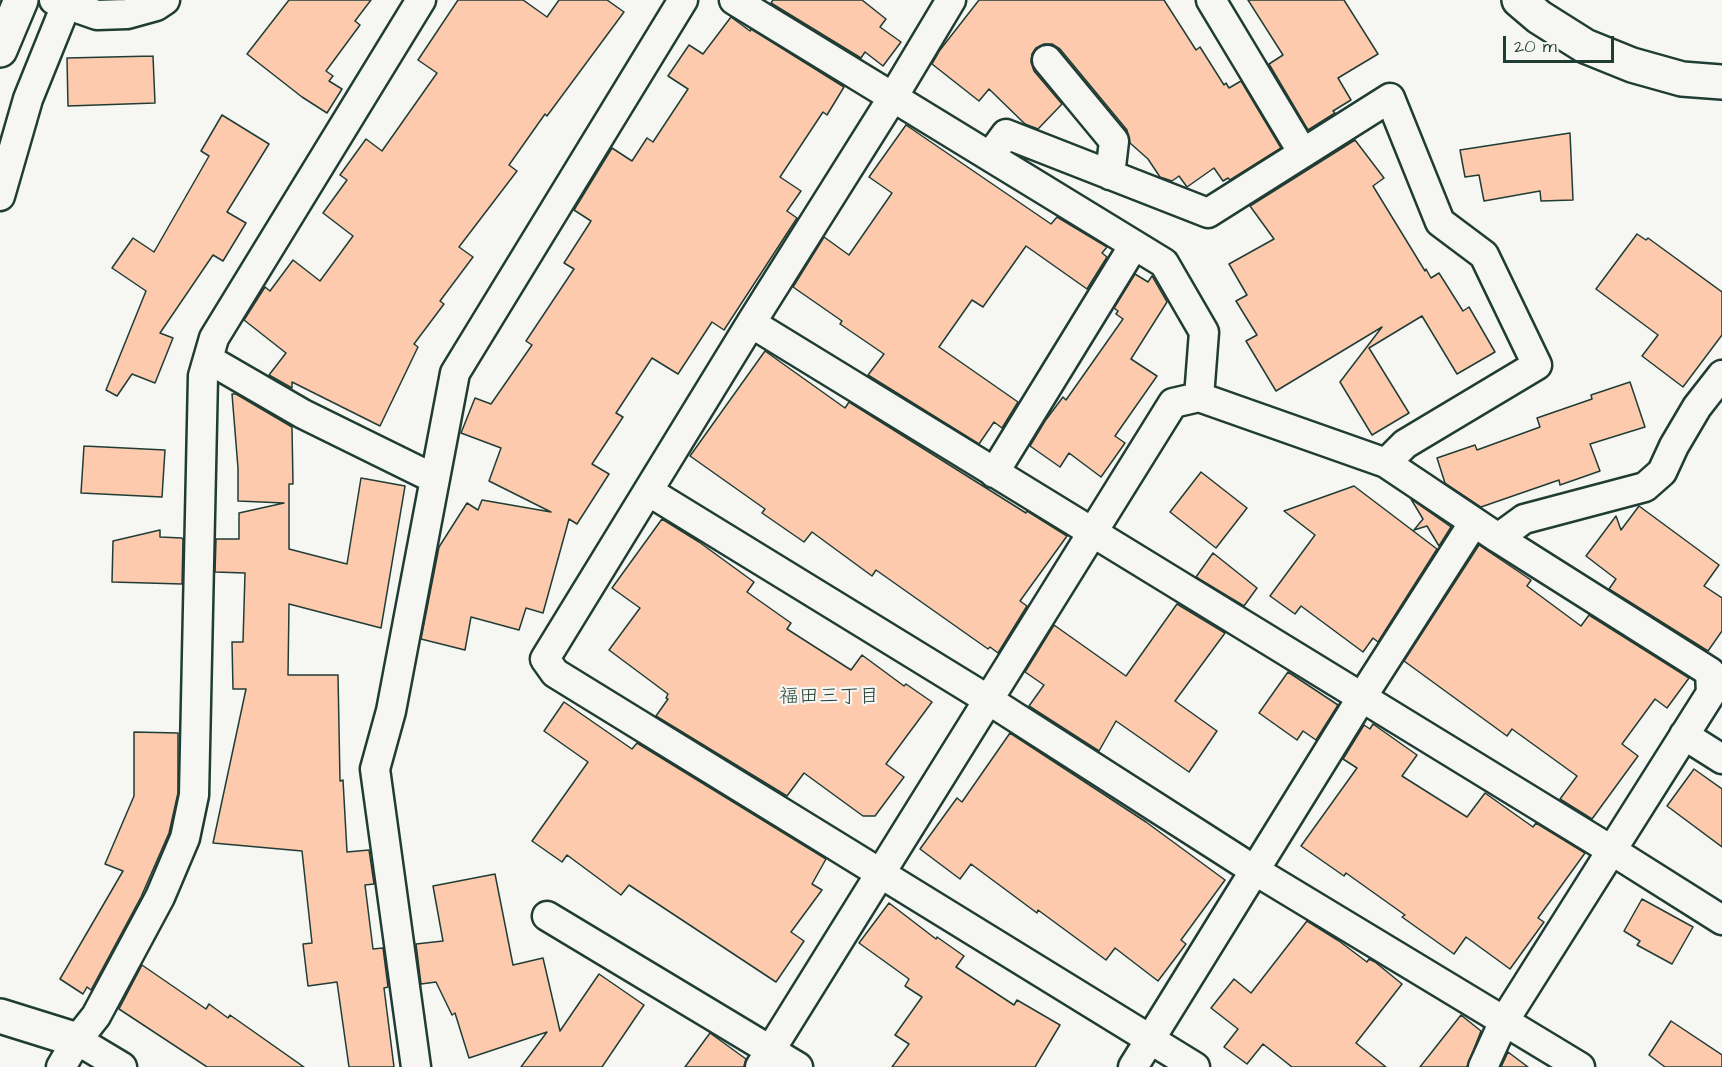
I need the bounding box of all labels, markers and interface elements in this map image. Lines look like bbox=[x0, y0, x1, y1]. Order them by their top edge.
scale bar bbox=[1506, 24, 1617, 62]
text: 20 m bbox=[1514, 34, 1557, 59]
district label: 福田三丁目 bbox=[779, 686, 879, 710]

